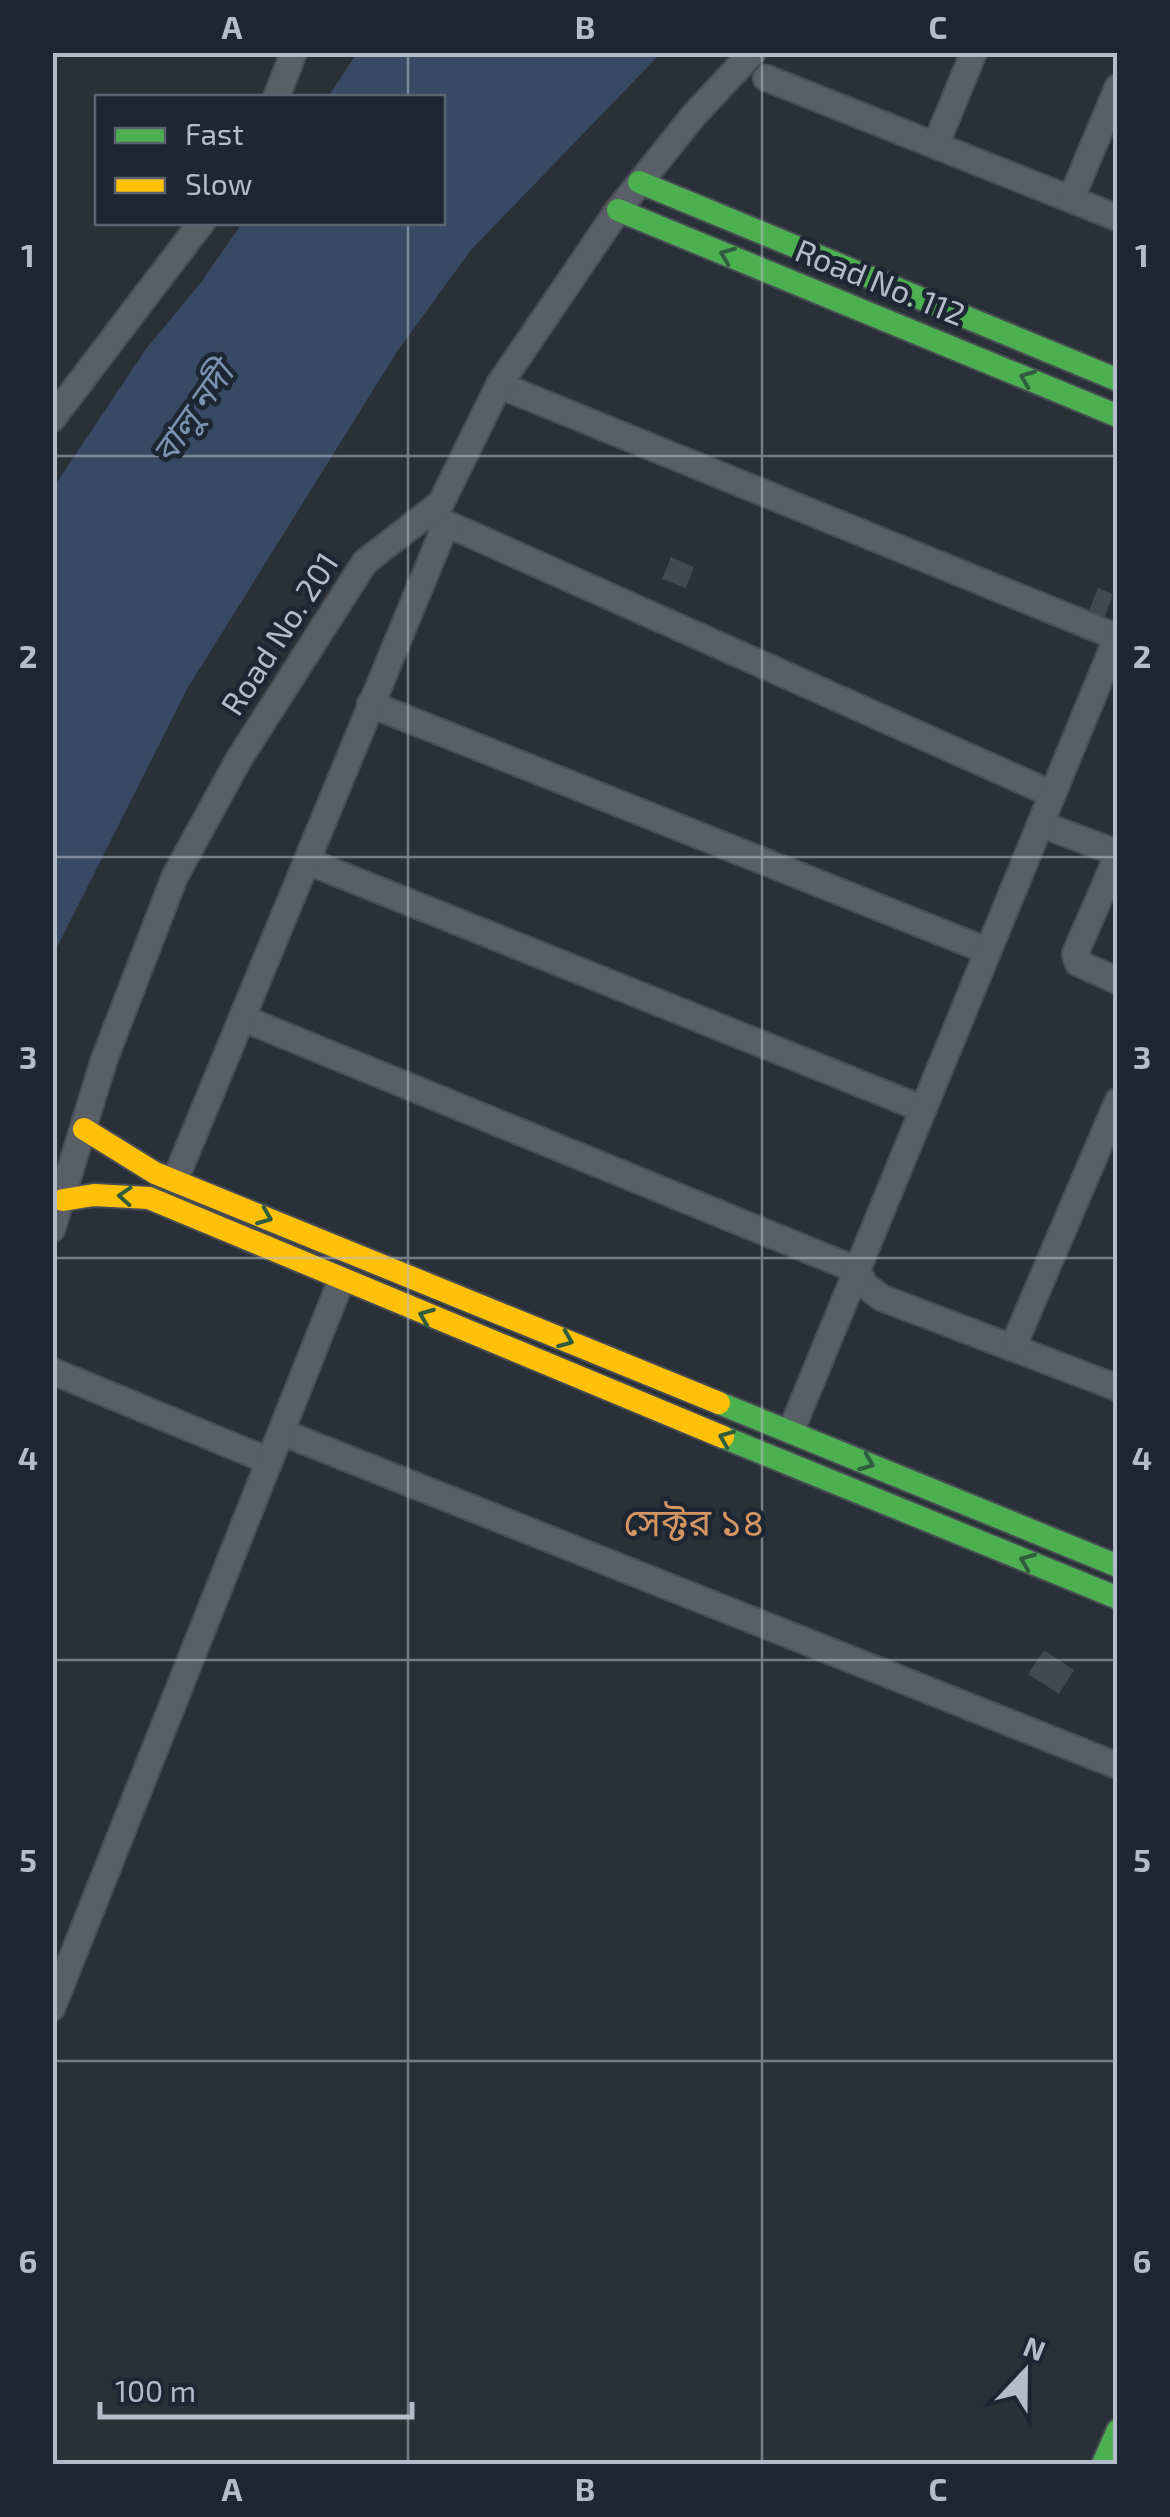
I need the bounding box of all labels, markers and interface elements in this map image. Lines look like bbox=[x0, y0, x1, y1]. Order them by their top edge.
text: A bbox=[222, 7, 243, 45]
text: B bbox=[575, 7, 595, 45]
text: C bbox=[929, 7, 947, 45]
legend bbox=[95, 95, 445, 225]
text: Fast bbox=[185, 115, 244, 151]
text: Slow bbox=[185, 165, 252, 201]
street label: Road No. 112 bbox=[790, 230, 971, 332]
text: 1 bbox=[21, 235, 35, 273]
text: 1 bbox=[1135, 235, 1149, 273]
one-way arrow bbox=[719, 246, 737, 266]
water label: বালু নদী bbox=[142, 348, 246, 471]
one-way arrow bbox=[1020, 370, 1037, 390]
street label: Road No. 201 bbox=[212, 545, 345, 721]
text: 2 bbox=[19, 636, 37, 674]
text: 2 bbox=[1133, 636, 1151, 674]
text: 3 bbox=[19, 1037, 37, 1075]
text: 3 bbox=[1133, 1037, 1151, 1075]
one-way arrow bbox=[116, 1185, 132, 1207]
one-way arrow bbox=[255, 1205, 273, 1225]
one-way arrow bbox=[418, 1307, 435, 1327]
one-way arrow bbox=[557, 1328, 574, 1348]
one-way arrow bbox=[719, 1430, 736, 1450]
text: 4 bbox=[18, 1438, 38, 1476]
text: 4 bbox=[1132, 1438, 1152, 1476]
one-way arrow bbox=[857, 1451, 875, 1471]
district label: সেক্টর ১৪ bbox=[623, 1498, 765, 1544]
one-way arrow bbox=[1019, 1553, 1037, 1573]
text: 5 bbox=[19, 1840, 37, 1878]
text: 5 bbox=[1133, 1840, 1151, 1878]
text: 6 bbox=[19, 2241, 37, 2279]
text: 6 bbox=[1133, 2241, 1151, 2279]
north arrow bbox=[975, 2322, 1075, 2422]
text: N bbox=[1019, 2328, 1050, 2367]
scale bar bbox=[100, 2357, 412, 2419]
text: 100 m bbox=[115, 2372, 196, 2408]
text: A bbox=[222, 2469, 243, 2507]
text: B bbox=[575, 2469, 595, 2507]
text: C bbox=[929, 2469, 947, 2507]

